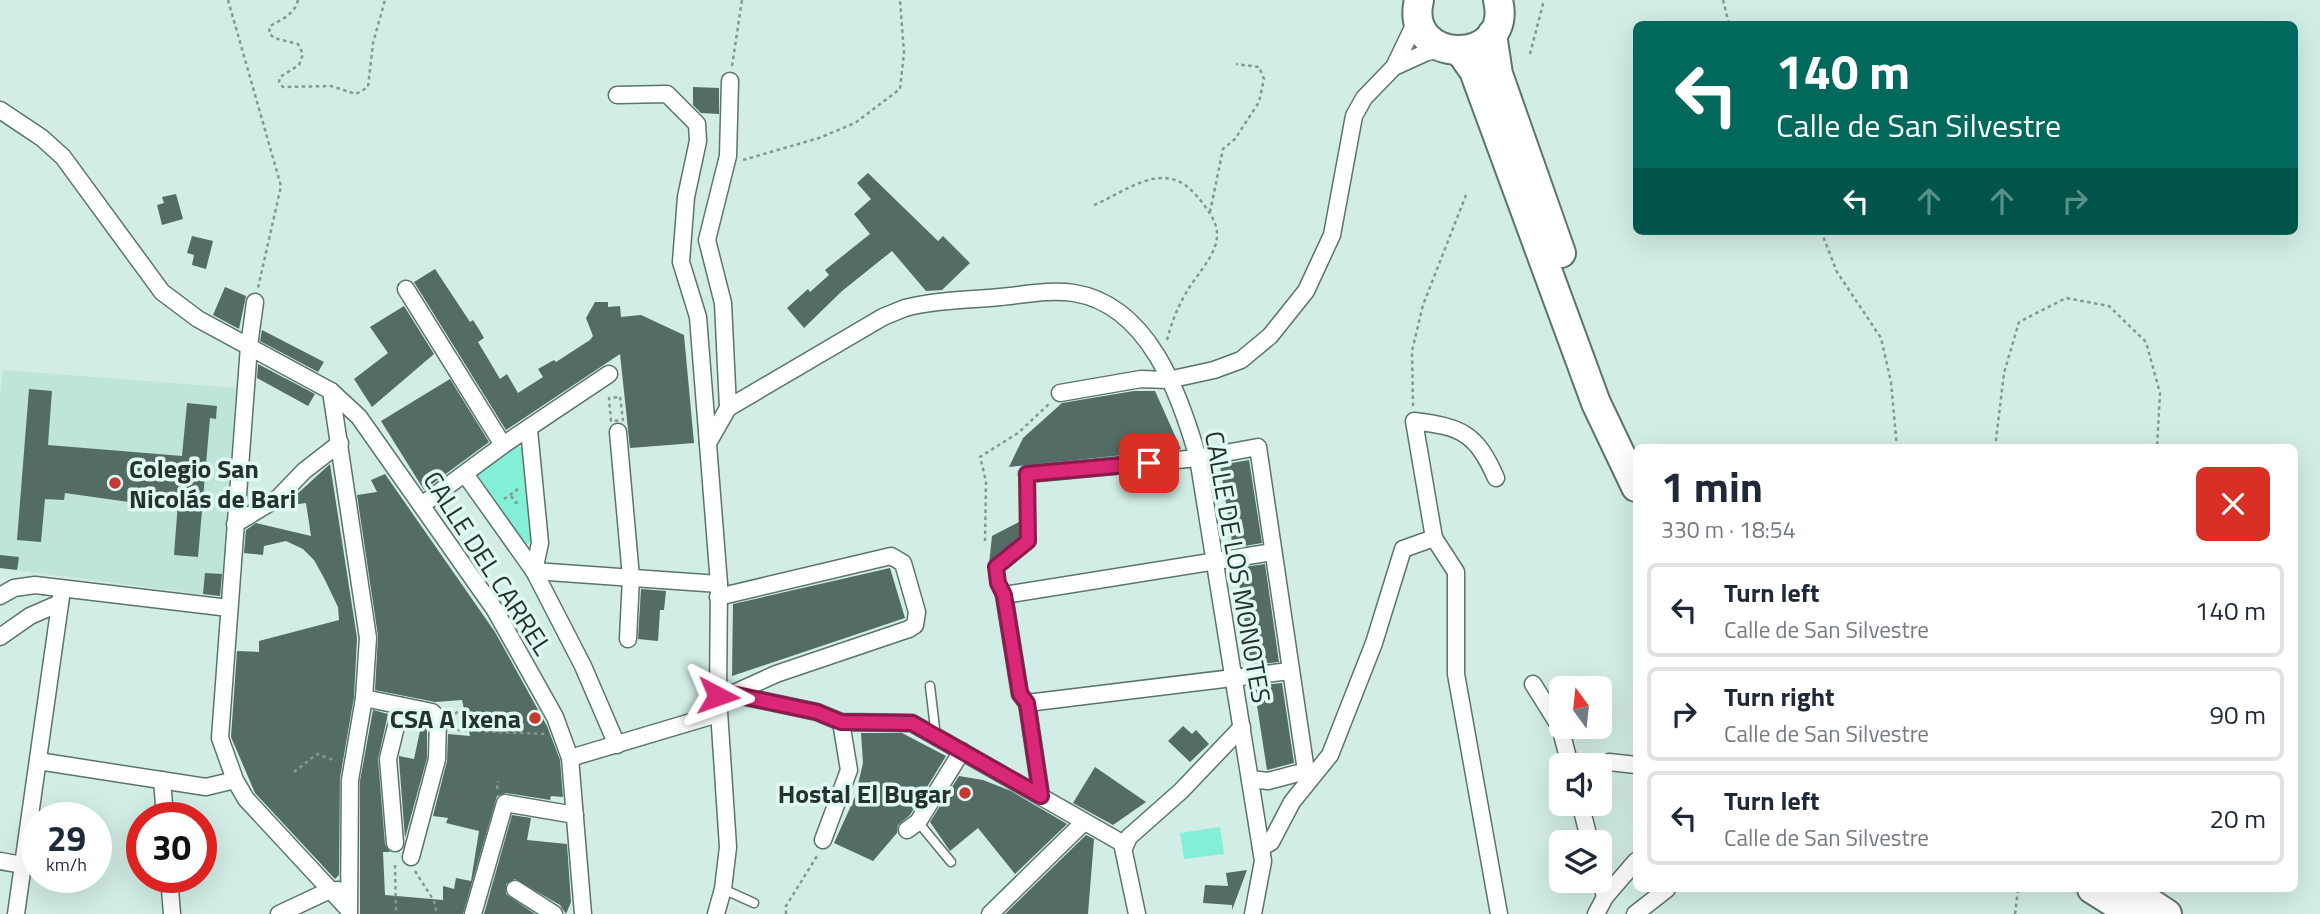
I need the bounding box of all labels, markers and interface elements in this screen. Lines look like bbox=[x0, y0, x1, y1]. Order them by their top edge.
text: 140 m bbox=[1776, 33, 1910, 108]
icon: left bbox=[1661, 49, 1752, 140]
text: Calle de San Silvestre bbox=[1776, 101, 2061, 149]
icon: left bbox=[1837, 182, 1875, 220]
icon: ahead bbox=[1910, 182, 1948, 220]
icon: ahead bbox=[1983, 182, 2021, 220]
icon: right bbox=[2056, 182, 2094, 220]
street label: CALLE DE LOS MONOTES bbox=[1195, 428, 1281, 706]
pin bbox=[1119, 433, 1179, 493]
icon: arrive bbox=[1130, 444, 1168, 482]
place label: Colegio San Nicolás de Bari bbox=[129, 449, 296, 518]
text: 1 min bbox=[1661, 454, 1763, 518]
street label: CALLE DEL CARREL bbox=[414, 463, 563, 663]
button: close bbox=[2196, 467, 2270, 541]
marker: Colegio San Nicolás de Bari bbox=[107, 475, 123, 491]
text: 330 m · 18:54 bbox=[1661, 512, 1796, 547]
text: Turn left bbox=[1724, 573, 1819, 612]
icon: left bbox=[1665, 591, 1703, 629]
text: 140 m bbox=[2195, 591, 2266, 630]
text: Calle de San Silvestre bbox=[1724, 612, 1929, 647]
position arrow bbox=[681, 659, 755, 733]
north arrow bbox=[1549, 676, 1612, 738]
map controls bbox=[1549, 676, 1612, 893]
text: Turn right bbox=[1724, 677, 1835, 716]
icon: right bbox=[1665, 695, 1703, 733]
text: 90 m bbox=[2209, 695, 2266, 734]
place label: CSA A Ixena bbox=[390, 699, 521, 738]
marker: CSA A Ixena bbox=[527, 710, 543, 726]
text: Calle de San Silvestre bbox=[1724, 716, 1929, 751]
button: sound bbox=[1549, 753, 1612, 816]
place label: Hostal El Bugar bbox=[778, 774, 951, 813]
text: Turn left bbox=[1724, 781, 1819, 820]
marker: Hostal El Bugar bbox=[957, 785, 973, 801]
icon: left bbox=[1665, 799, 1703, 837]
text: 20 m bbox=[2209, 799, 2266, 838]
speed limit sign: 30 bbox=[126, 802, 217, 893]
text: 29 bbox=[47, 811, 86, 865]
text: Calle de San Silvestre bbox=[1724, 820, 1929, 855]
button: layers bbox=[1549, 830, 1612, 893]
text: km/h bbox=[46, 851, 87, 878]

